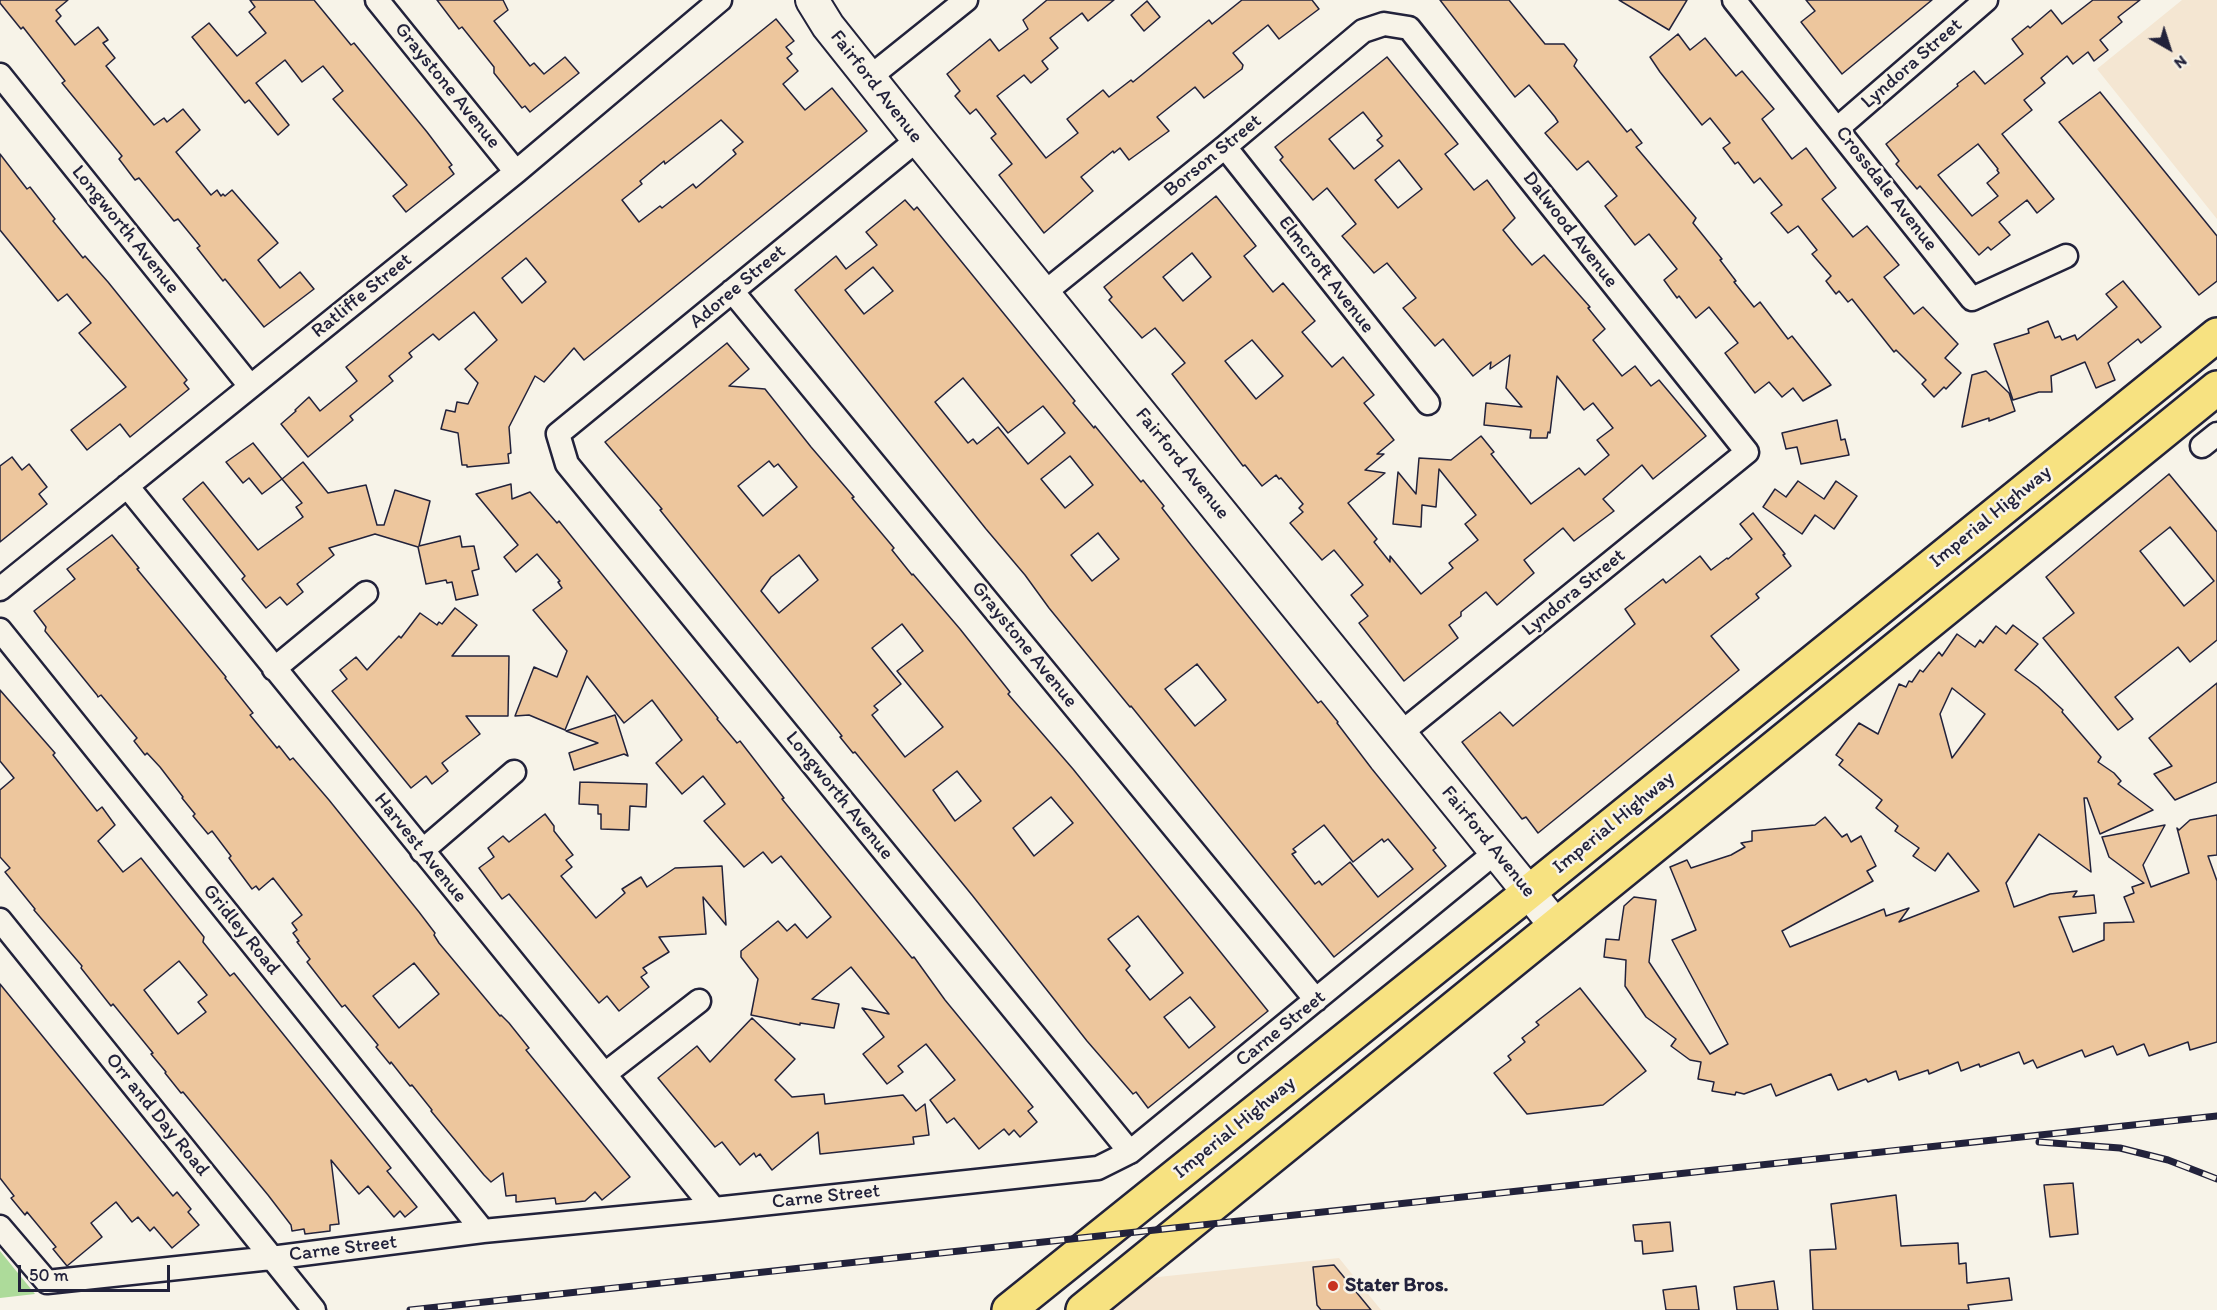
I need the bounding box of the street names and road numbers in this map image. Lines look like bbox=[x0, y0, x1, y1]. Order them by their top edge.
street label: Lyndora Street bbox=[1857, 14, 1967, 114]
street label: Graystone Avenue bbox=[389, 18, 505, 154]
street label: Fairford Avenue bbox=[824, 26, 928, 148]
street label: Borson Street bbox=[1159, 109, 1267, 203]
street label: Crossdale Avenue bbox=[1830, 122, 1942, 256]
street label: Longworth Avenue bbox=[66, 161, 184, 299]
street label: Dalwood Avenue bbox=[1517, 167, 1623, 293]
street label: Elmcroft Avenue bbox=[1273, 212, 1379, 338]
street label: Adoree Street bbox=[685, 240, 791, 334]
street label: Ratliffe Street bbox=[307, 248, 417, 344]
street label: Fairford Avenue bbox=[1130, 403, 1234, 525]
street label: Imperial Highway bbox=[1925, 461, 2057, 573]
street label: Lyndora Street bbox=[1517, 544, 1631, 642]
street label: Graystone Avenue bbox=[966, 577, 1082, 713]
street label: Longworth Avenue bbox=[780, 727, 898, 865]
street label: Imperial Highway bbox=[1548, 767, 1680, 879]
street label: Fairford Avenue bbox=[1436, 781, 1540, 903]
street label: Harvest Avenue bbox=[368, 788, 472, 908]
street label: Gridley Road bbox=[197, 880, 285, 980]
street label: Carne Street bbox=[1231, 985, 1331, 1073]
street label: Orr and Day Road bbox=[100, 1048, 214, 1182]
street label: Imperial Highway bbox=[1169, 1072, 1301, 1184]
street label: Carne Street bbox=[771, 1179, 881, 1215]
street label: Carne Street bbox=[288, 1230, 398, 1268]

